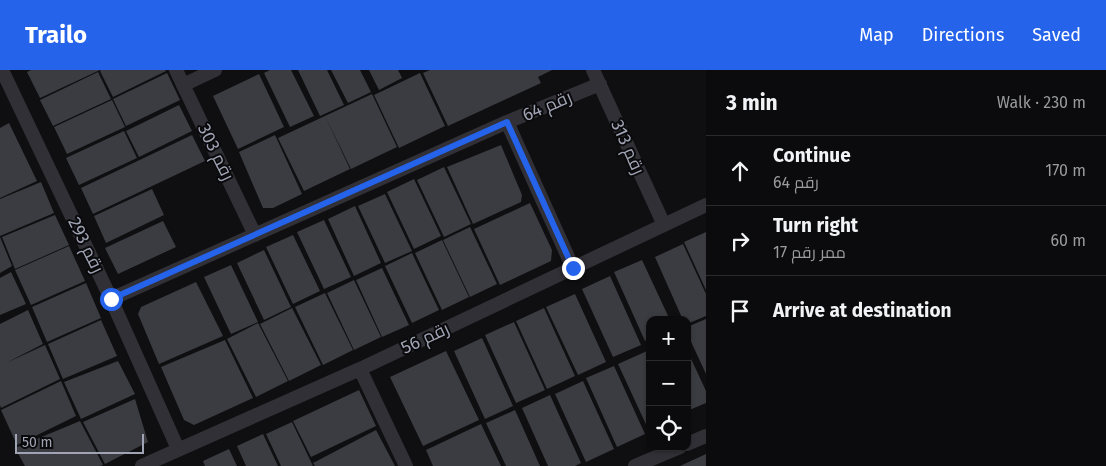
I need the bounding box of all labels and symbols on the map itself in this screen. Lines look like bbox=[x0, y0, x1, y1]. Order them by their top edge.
street label: رقم 64 bbox=[519, 86, 575, 127]
street label: رقم 313 bbox=[605, 116, 650, 178]
street label: رقم 303 bbox=[192, 120, 239, 184]
street label: رقم 293 bbox=[62, 214, 109, 277]
route end bbox=[562, 257, 585, 280]
route start bbox=[100, 288, 123, 311]
street label: رقم 56 bbox=[397, 317, 453, 360]
scale bar bbox=[15, 431, 144, 454]

